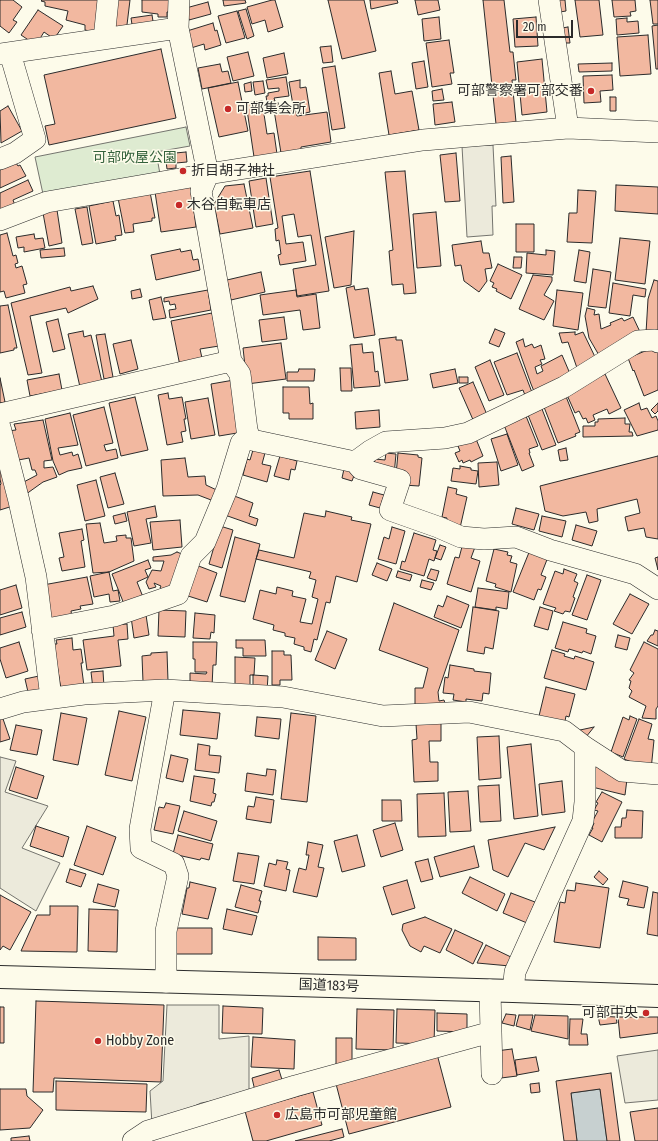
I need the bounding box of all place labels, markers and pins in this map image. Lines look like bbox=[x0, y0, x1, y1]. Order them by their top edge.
place label: 可部警察署可部交番 bbox=[457, 83, 583, 99]
marker: 可部警察署可部交番 bbox=[586, 86, 596, 96]
place label: 可部集会所 bbox=[236, 101, 306, 117]
marker: 可部集会所 bbox=[223, 104, 233, 114]
place label: 折目胡子神社 bbox=[191, 163, 275, 179]
marker: 折目胡子神社 bbox=[178, 166, 188, 176]
place label: 木谷自転車店 bbox=[187, 197, 271, 213]
marker: 木谷自転車店 bbox=[174, 200, 184, 210]
place label: 可部中央 bbox=[582, 1005, 638, 1021]
marker: 可部中央 bbox=[641, 1008, 651, 1018]
place label: Hobby Zone bbox=[106, 1033, 174, 1049]
marker: Hobby Zone bbox=[93, 1036, 103, 1046]
place label: 広島市可部児童館 bbox=[285, 1107, 397, 1123]
marker: 広島市可部児童館 bbox=[272, 1110, 282, 1120]

